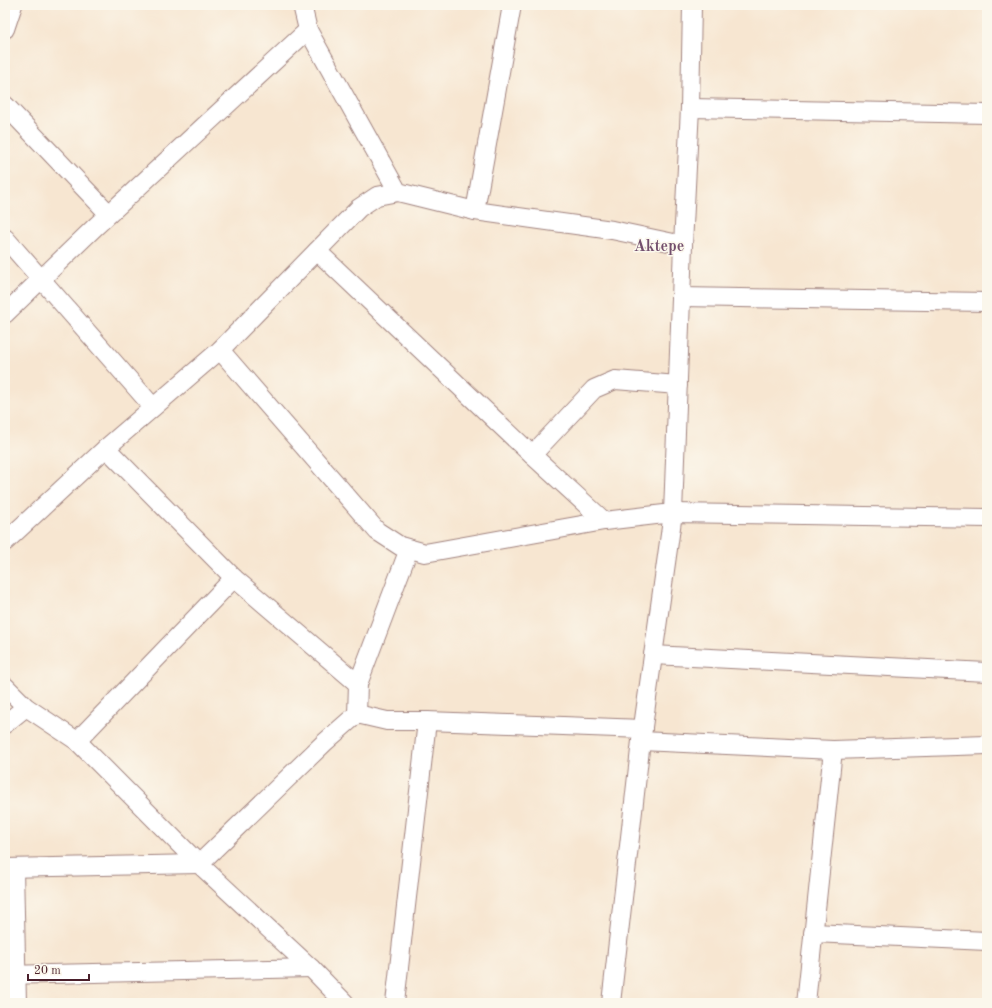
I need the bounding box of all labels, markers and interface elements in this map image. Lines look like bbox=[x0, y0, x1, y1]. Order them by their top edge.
district label: Aktepe bbox=[634, 239, 684, 255]
scale bar bbox=[28, 956, 89, 982]
text: 20 m bbox=[34, 965, 61, 977]

